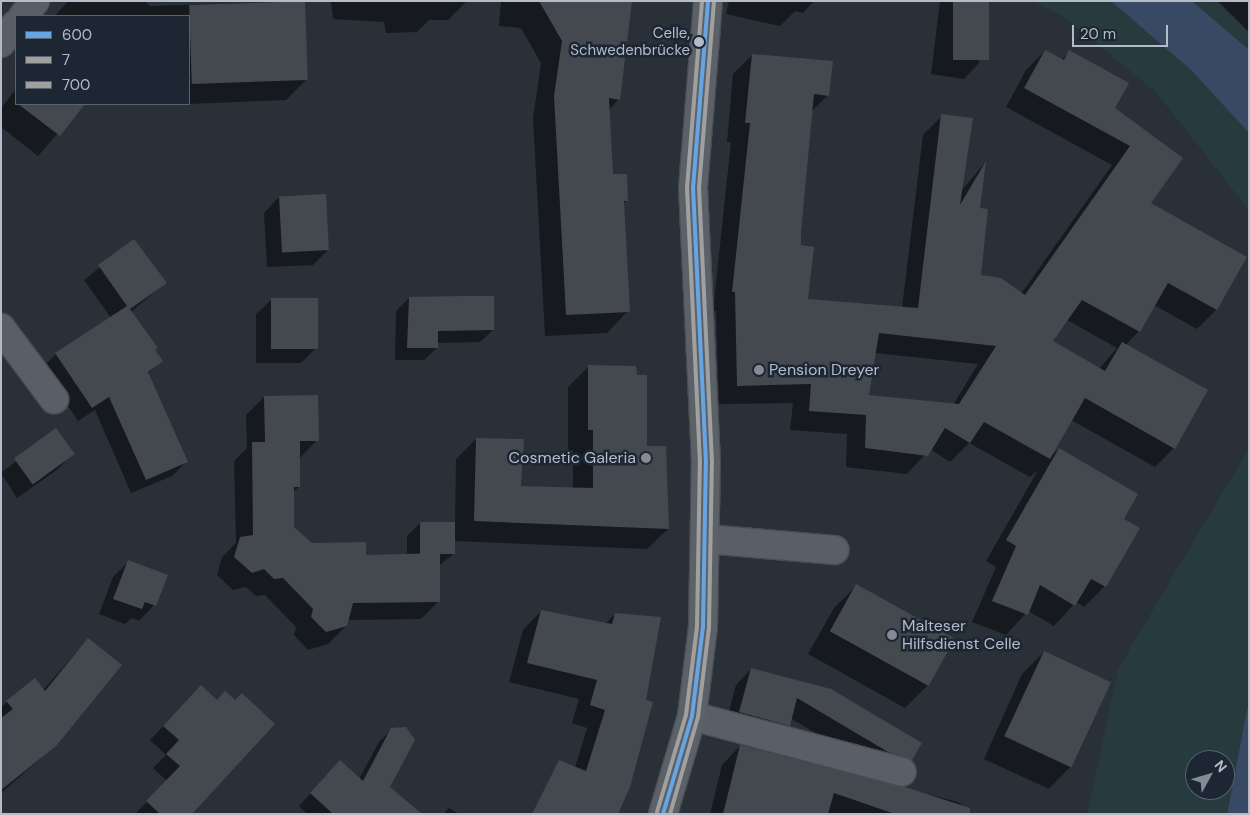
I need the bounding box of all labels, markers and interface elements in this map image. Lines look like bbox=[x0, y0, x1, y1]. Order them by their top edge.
legend bbox=[15, 15, 190, 105]
scale bar bbox=[1075, 15, 1171, 47]
place label: Celle, Schwedenbrücke bbox=[570, 24, 690, 59]
text: 20 m bbox=[1080, 24, 1116, 44]
text: 600 bbox=[62, 25, 92, 45]
marker: Celle, Schwedenbrücke bbox=[694, 37, 704, 47]
text: 7 bbox=[62, 50, 70, 70]
text: 700 bbox=[62, 75, 90, 95]
place label: Pension Dreyer bbox=[769, 360, 879, 380]
marker: Pension Dreyer bbox=[753, 364, 765, 376]
place label: Cosmetic Galeria bbox=[508, 448, 636, 468]
marker: Cosmetic Galeria bbox=[640, 452, 652, 464]
place label: Malteser Hilfsdienst Celle bbox=[902, 616, 1021, 654]
marker: Malteser Hilfsdienst Celle bbox=[886, 629, 898, 641]
north arrow bbox=[1185, 750, 1235, 800]
text: N bbox=[1211, 757, 1231, 776]

